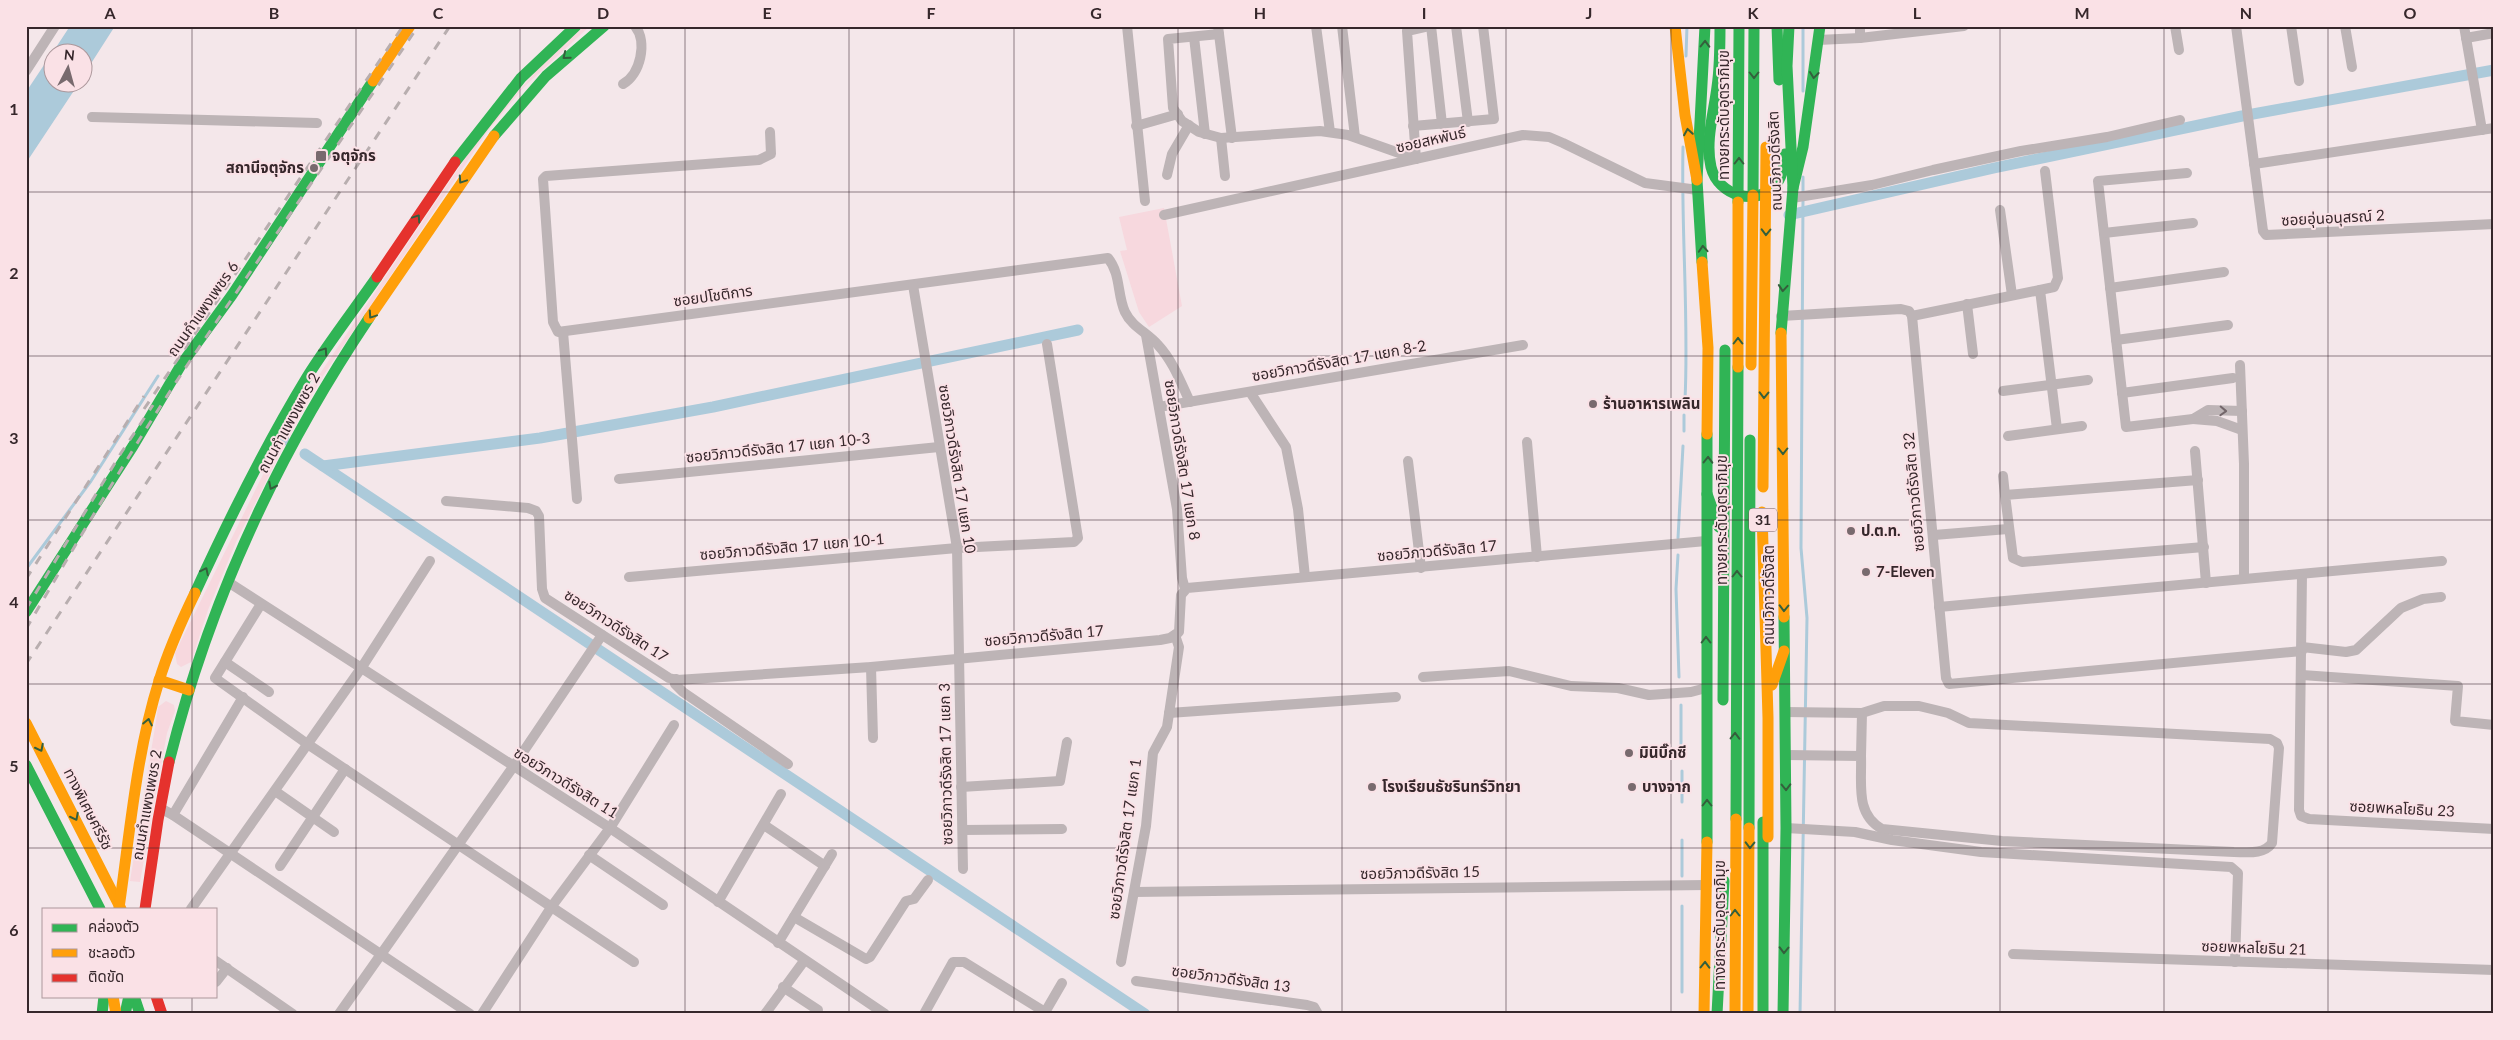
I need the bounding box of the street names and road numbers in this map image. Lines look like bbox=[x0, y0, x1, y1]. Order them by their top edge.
street label: ทางยกระดับอุตราภิมุข bbox=[1714, 50, 1733, 180]
street label: ถนนวิภาวดีรังสิต bbox=[1763, 111, 1785, 211]
street label: ซอยสหพันธ์ bbox=[1394, 122, 1468, 156]
street label: ซอยอุ่นอนุสรณ์ 2 bbox=[2281, 205, 2385, 230]
street label: ถนนกำแพงเพชร 6 bbox=[163, 257, 242, 359]
street label: ซอยปโชติการ bbox=[672, 281, 754, 309]
street label: ซอยวิภาวดีรังสิต 17 แยก 8-2 bbox=[1250, 336, 1427, 384]
street label: ถนนกำแพงเพชร 2 bbox=[253, 369, 323, 476]
street label: ซอยวิภาวดีรังสิต 17 แยก 8 bbox=[1161, 378, 1205, 541]
street label: ซอยวิภาวดีรังสิต 17 แยก 10 bbox=[936, 383, 980, 555]
street label: ซอยวิภาวดีรังสิต 17 แยก 10-3 bbox=[685, 428, 871, 466]
street label: ซอยวิภาวดีรังสิต 32 bbox=[1899, 432, 1927, 553]
street label: ทางยกระดับอุตราภิมุข bbox=[1712, 455, 1731, 585]
road number: 31 bbox=[1749, 508, 1777, 532]
street label: ซอยวิภาวดีรังสิต 17 แยก 10-1 bbox=[699, 529, 885, 563]
street label: ซอยวิภาวดีรังสิต 17 bbox=[1376, 536, 1498, 564]
street label: ถนนวิภาวดีรังสิต bbox=[1759, 545, 1777, 645]
street label: ซอยวิภาวดีรังสิต 17 bbox=[561, 585, 672, 665]
street label: ซอยวิภาวดีรังสิต 17 bbox=[983, 621, 1105, 649]
street label: ซอยวิภาวดีรังสิต 17 แยก 3 bbox=[935, 683, 955, 845]
street label: ซอยวิภาวดีรังสิต 11 bbox=[511, 743, 622, 822]
street label: ถนนกำแพงเพชร 2 bbox=[127, 748, 165, 861]
street label: ซอยวิภาวดีรังสิต 17 แยก 1 bbox=[1104, 757, 1144, 920]
street label: ทางพิเศษศรีรัช bbox=[61, 765, 117, 852]
street label: ซอยพหลโยธิน 23 bbox=[2349, 796, 2455, 820]
street label: ทางยกระดับอุตราภิมุข bbox=[1710, 860, 1729, 990]
street label: ซอยวิภาวดีรังสิต 15 bbox=[1360, 862, 1480, 882]
street label: ซอยพหลโยธิน 21 bbox=[2201, 936, 2307, 958]
street label: ซอยวิภาวดีรังสิต 13 bbox=[1171, 961, 1292, 995]

